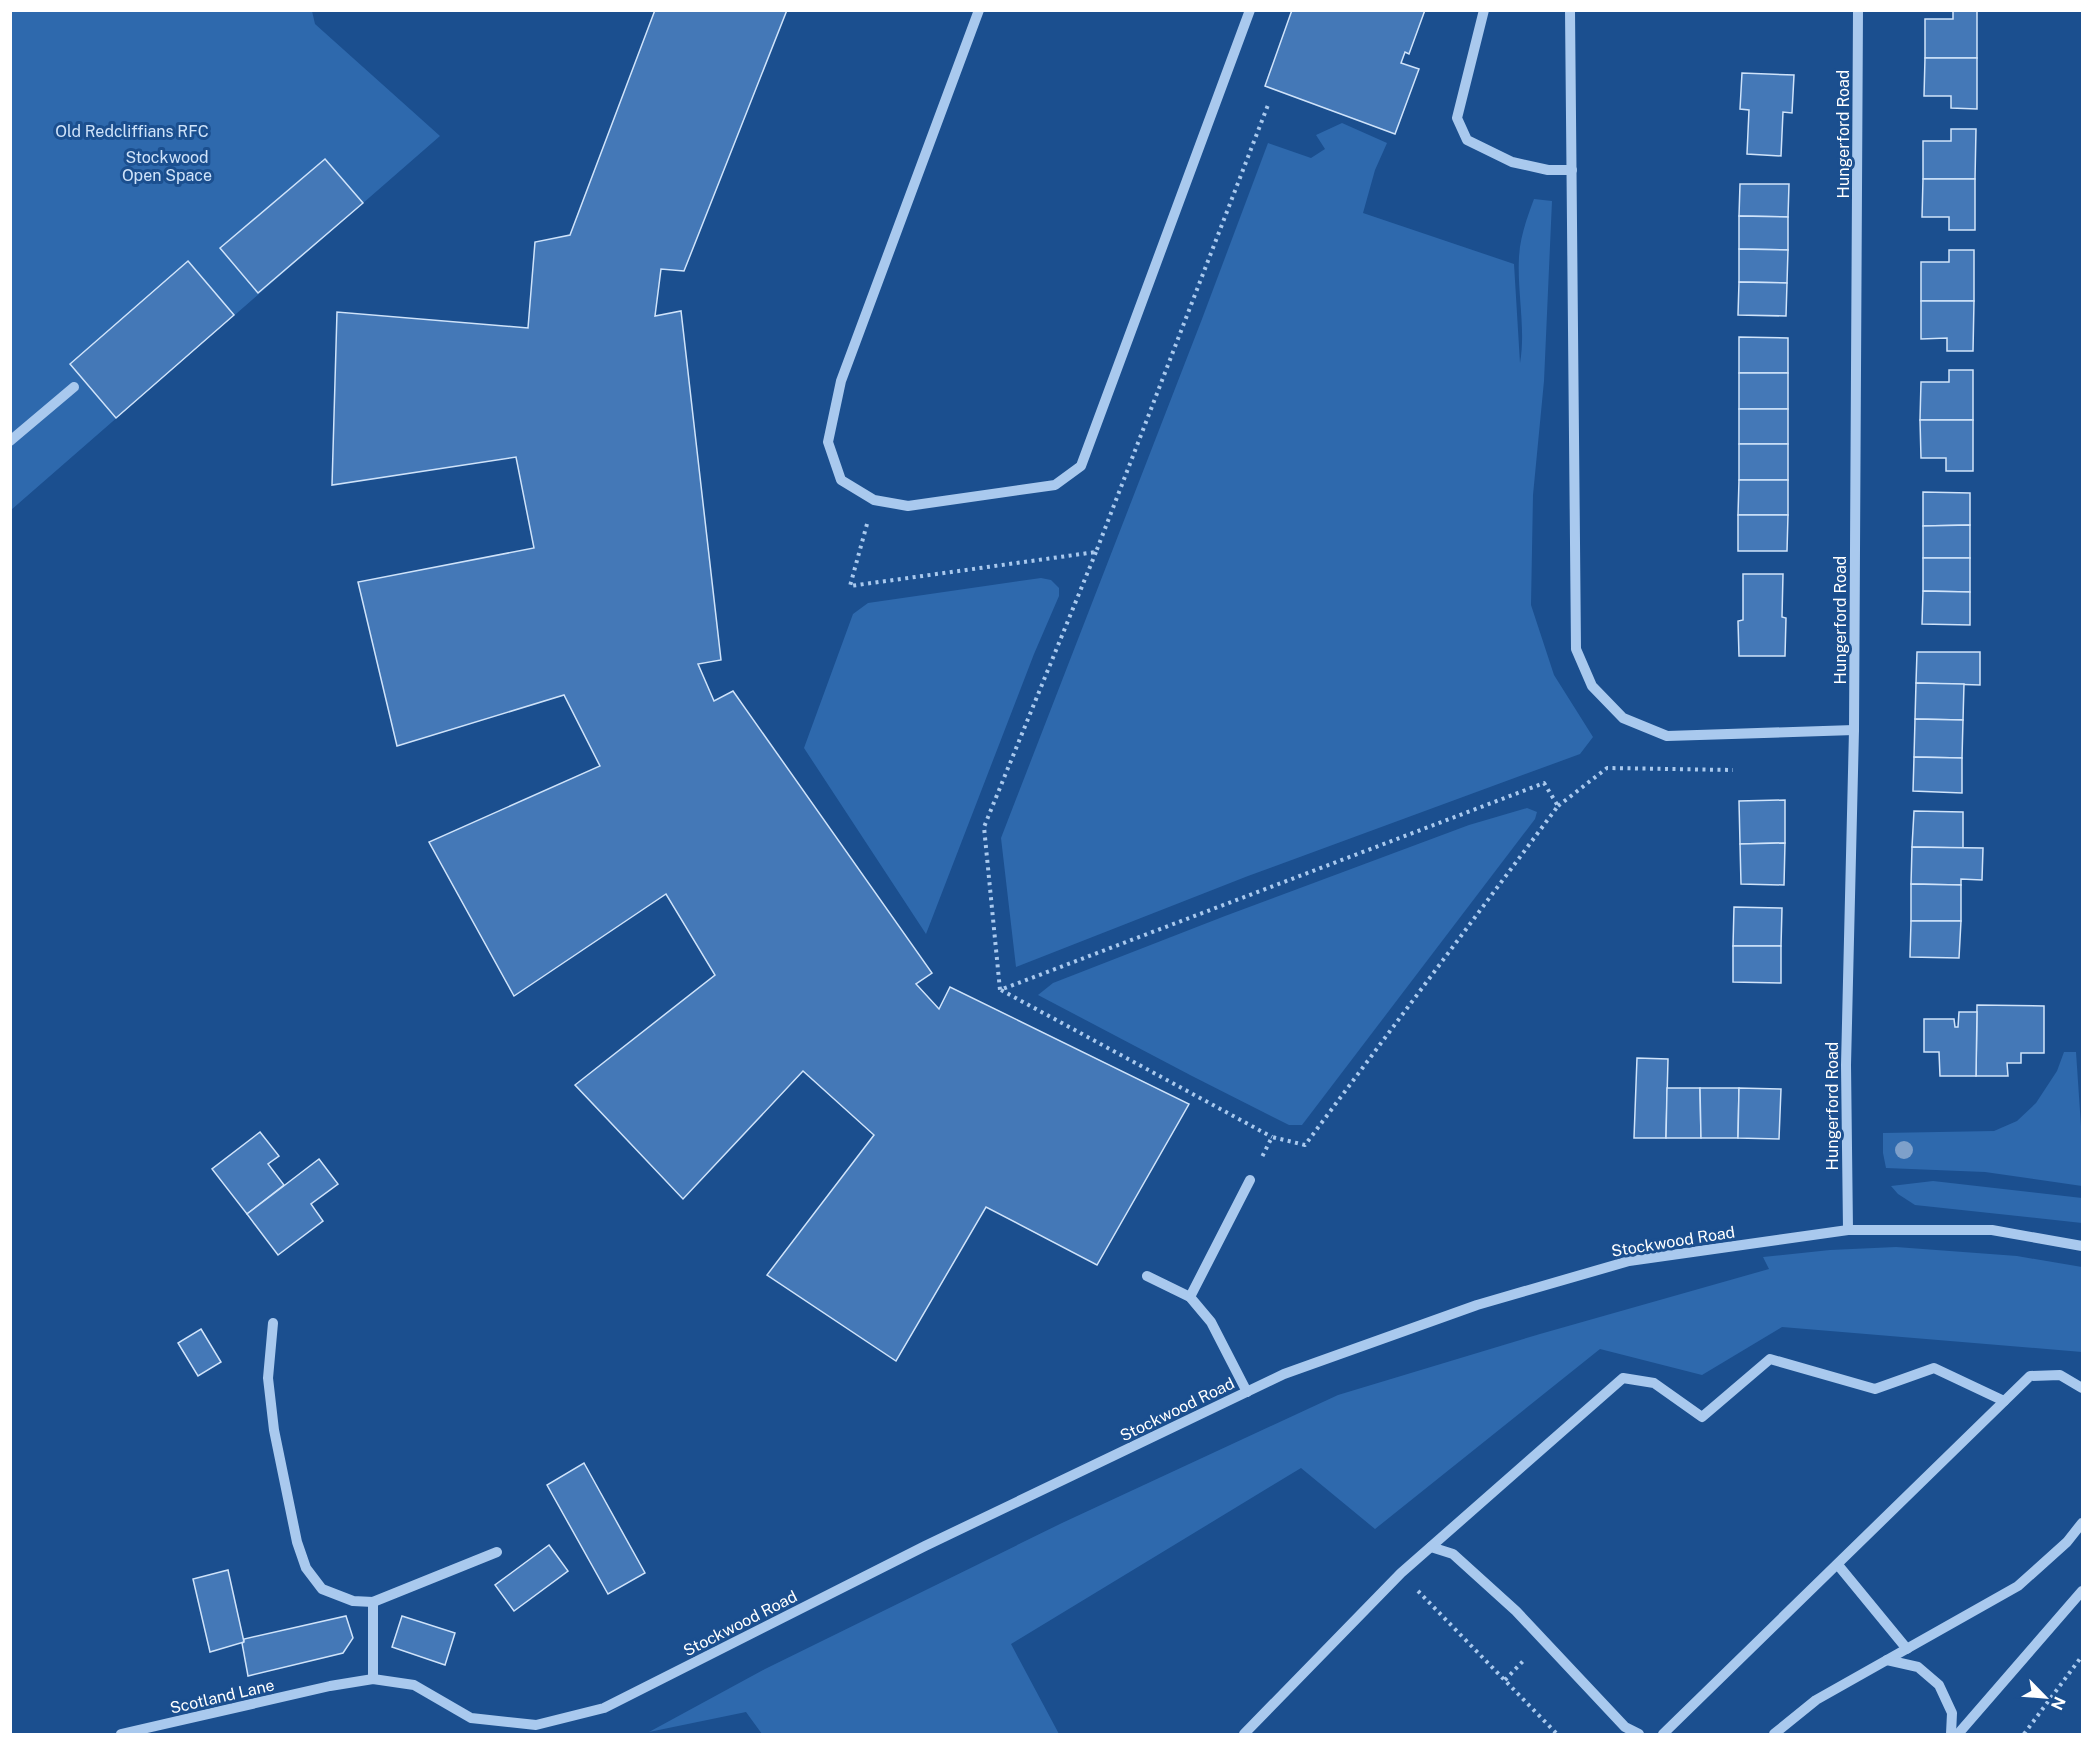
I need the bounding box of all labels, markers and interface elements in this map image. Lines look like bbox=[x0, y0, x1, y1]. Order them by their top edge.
street label: Hungerford Road bbox=[1834, 70, 1853, 198]
park label: Old Redcliffians RFC bbox=[55, 122, 209, 141]
park label: Stockwood Open Space bbox=[122, 148, 212, 185]
street label: Hungerford Road bbox=[1831, 556, 1850, 684]
street label: Hungerford Road bbox=[1823, 1042, 1842, 1170]
street label: Stockwood Road bbox=[1610, 1222, 1736, 1261]
street label: Stockwood Road bbox=[1117, 1374, 1238, 1445]
street label: Stockwood Road bbox=[680, 1587, 800, 1660]
north arrow bbox=[2015, 1667, 2075, 1727]
street label: Scotland Lane bbox=[168, 1675, 276, 1718]
text: N bbox=[2047, 1693, 2069, 1713]

